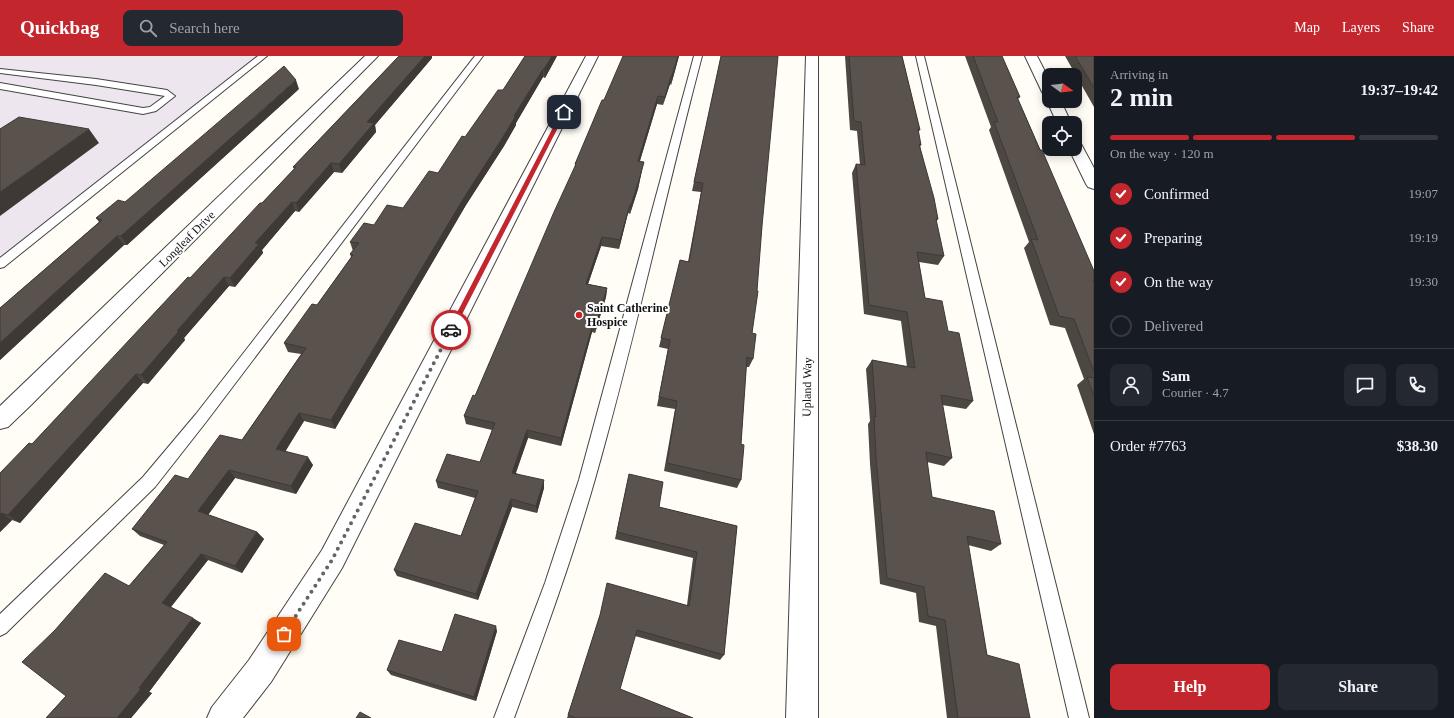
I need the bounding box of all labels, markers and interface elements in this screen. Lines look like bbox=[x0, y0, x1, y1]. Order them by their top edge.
search box bbox=[123, 10, 403, 46]
text: Quickbag bbox=[20, 17, 99, 38]
icon: search bbox=[137, 17, 159, 39]
text: Search here bbox=[169, 20, 240, 36]
text: Map bbox=[1294, 20, 1320, 35]
text: Layers bbox=[1342, 20, 1380, 35]
text: Share bbox=[1402, 20, 1434, 35]
text: Arriving in bbox=[1110, 67, 1168, 82]
north arrow bbox=[1042, 68, 1082, 108]
map controls bbox=[1042, 68, 1082, 156]
text: 19:37–19:42 bbox=[1361, 82, 1438, 98]
text: 2 min bbox=[1110, 83, 1173, 112]
pin bbox=[547, 95, 581, 129]
icon: home bbox=[553, 101, 575, 123]
button: locate bbox=[1042, 116, 1082, 156]
text: On the way · 120 m bbox=[1110, 146, 1214, 161]
icon: check bbox=[1110, 183, 1132, 205]
text: Confirmed bbox=[1144, 186, 1209, 202]
text: 19:07 bbox=[1408, 186, 1438, 201]
street label: Longleaf Drive bbox=[156, 208, 218, 270]
icon: check bbox=[1110, 227, 1132, 249]
text: Preparing bbox=[1144, 230, 1202, 246]
text: 19:19 bbox=[1408, 230, 1438, 245]
icon: check bbox=[1110, 271, 1132, 293]
text: On the way bbox=[1144, 274, 1213, 290]
text: 19:30 bbox=[1408, 274, 1438, 289]
place label: Saint Catherine Hospice bbox=[587, 301, 669, 329]
courier bbox=[431, 310, 471, 350]
marker: Saint Catherine Hospice bbox=[574, 310, 584, 320]
text: Delivered bbox=[1144, 318, 1203, 334]
icon: car bbox=[440, 319, 462, 341]
street label: Upland Way bbox=[799, 357, 815, 417]
button: person bbox=[1110, 364, 1152, 406]
button: chat bbox=[1344, 364, 1386, 406]
button: phone bbox=[1396, 364, 1438, 406]
text: Sam bbox=[1162, 368, 1190, 384]
text: Courier · 4.7 bbox=[1162, 385, 1229, 400]
text: Order #7763 bbox=[1110, 438, 1186, 454]
text: $38.30 bbox=[1397, 438, 1438, 454]
pin bbox=[267, 617, 301, 651]
icon: bag bbox=[273, 623, 295, 645]
button: Help bbox=[1110, 664, 1270, 710]
button: Share bbox=[1278, 664, 1438, 710]

